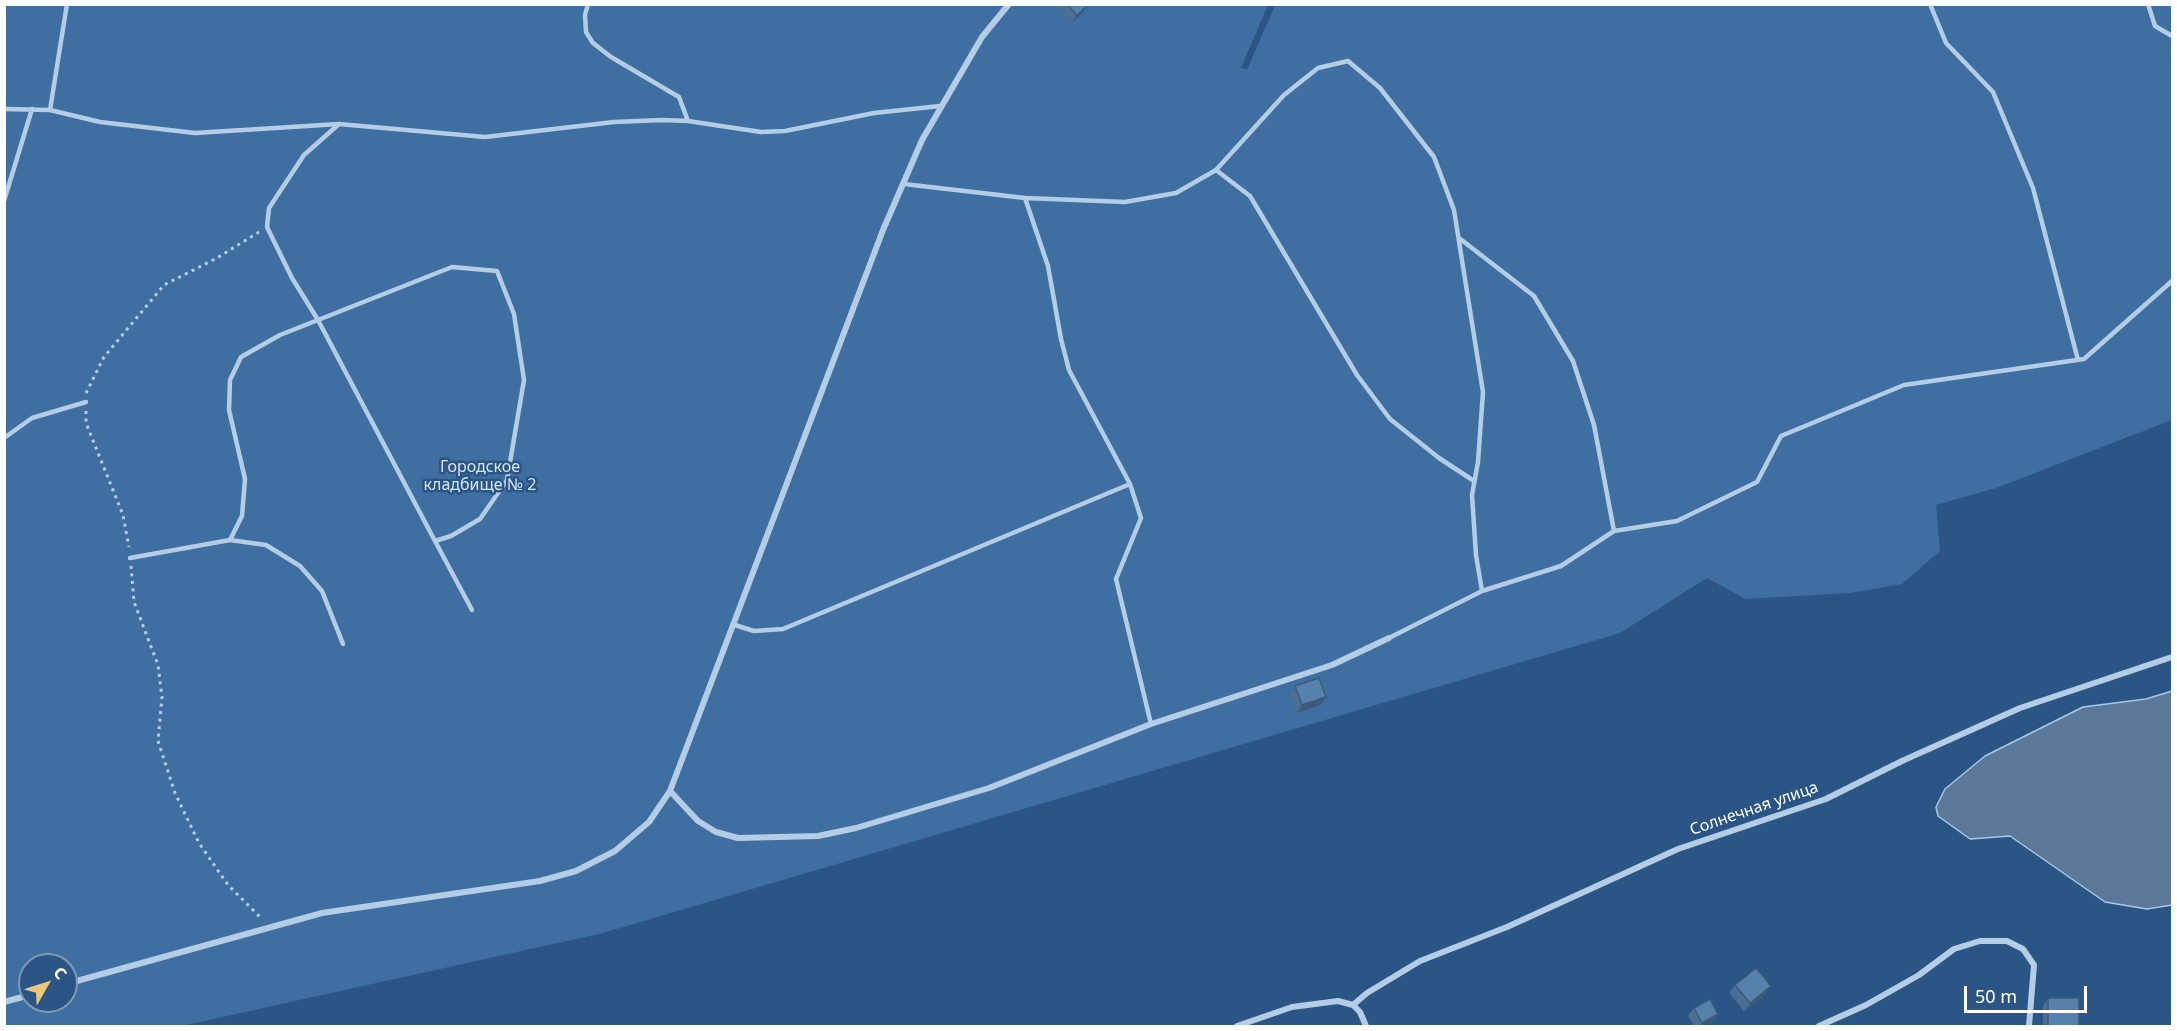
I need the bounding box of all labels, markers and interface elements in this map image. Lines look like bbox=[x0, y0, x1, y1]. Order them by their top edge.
park label: Городское кладбище № 2 bbox=[424, 457, 536, 495]
street label: Солнечная улица bbox=[1687, 778, 1821, 840]
north arrow bbox=[18, 953, 78, 1013]
text: С bbox=[49, 962, 72, 984]
scale bar bbox=[1967, 974, 2090, 1012]
text: 50 m bbox=[1975, 984, 2017, 1008]

